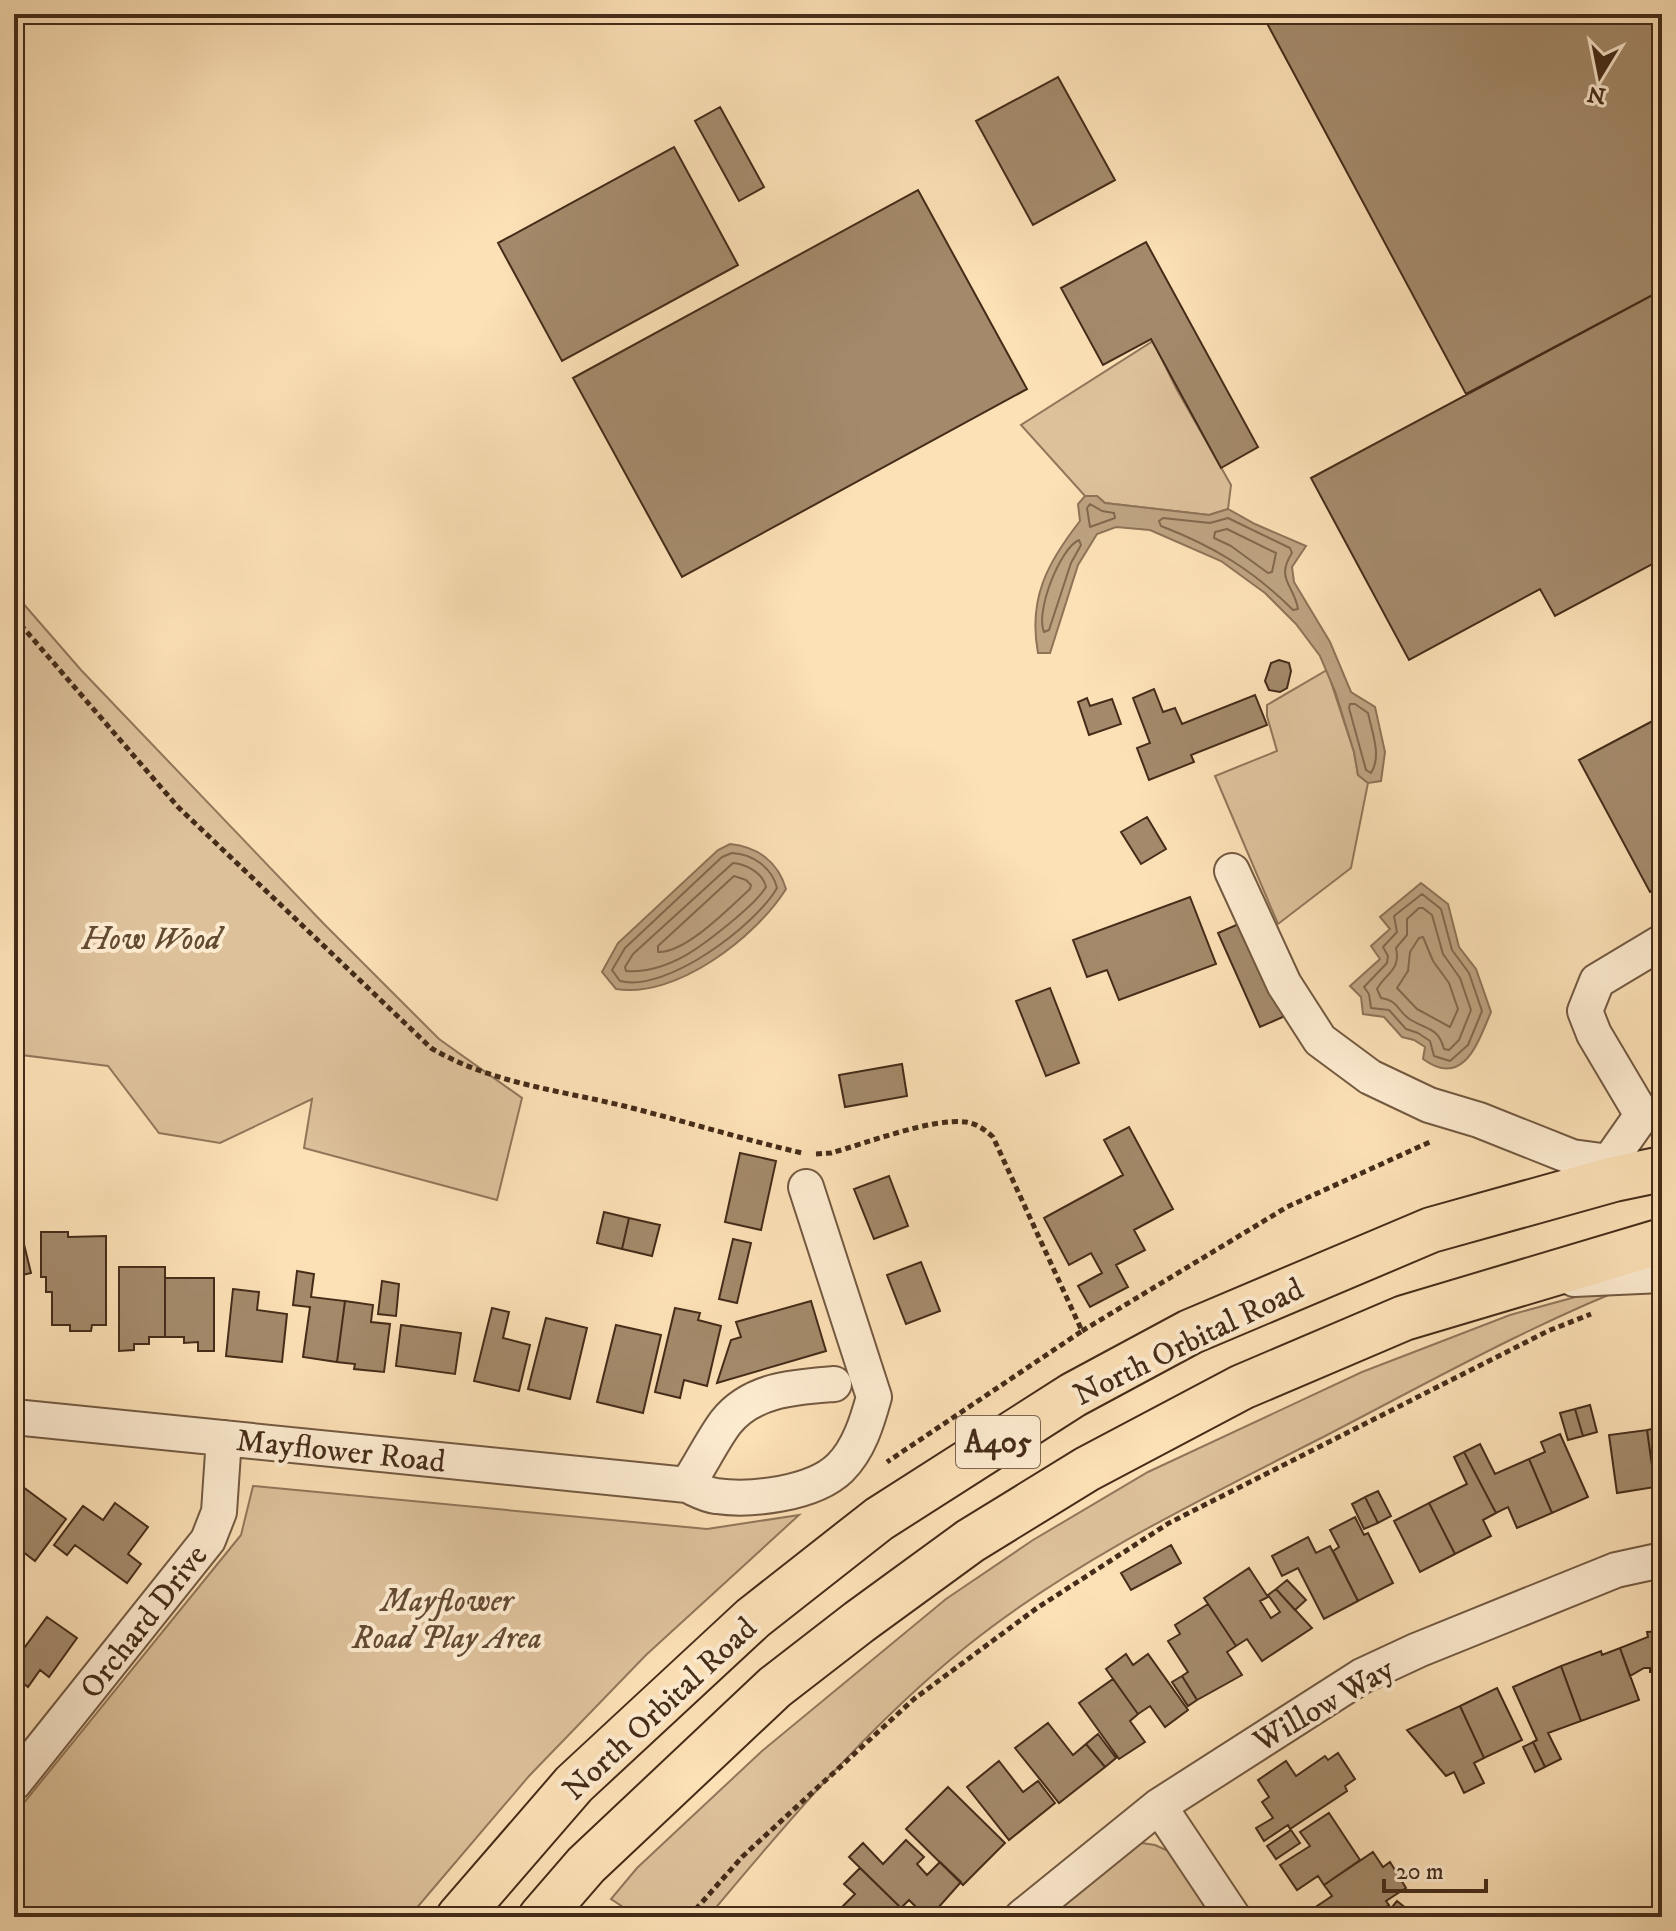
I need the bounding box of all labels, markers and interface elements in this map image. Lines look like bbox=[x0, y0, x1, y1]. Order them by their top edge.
north arrow bbox=[1560, 36, 1640, 116]
text: N bbox=[1586, 79, 1608, 109]
park label: How Wood bbox=[80, 920, 225, 960]
street label: North Orbital Road bbox=[1067, 1270, 1311, 1416]
road number: A405 bbox=[956, 1416, 1040, 1468]
street label: Mayflower Road bbox=[234, 1421, 447, 1483]
street label: Orchard Drive bbox=[72, 1537, 217, 1707]
park label: Mayflower Road Play Area bbox=[351, 1582, 542, 1659]
street label: North Orbital Road bbox=[555, 1609, 766, 1810]
street label: Willow Way bbox=[1246, 1649, 1402, 1762]
scale bar bbox=[1384, 1843, 1486, 1893]
text: 20 m bbox=[1396, 1857, 1444, 1887]

